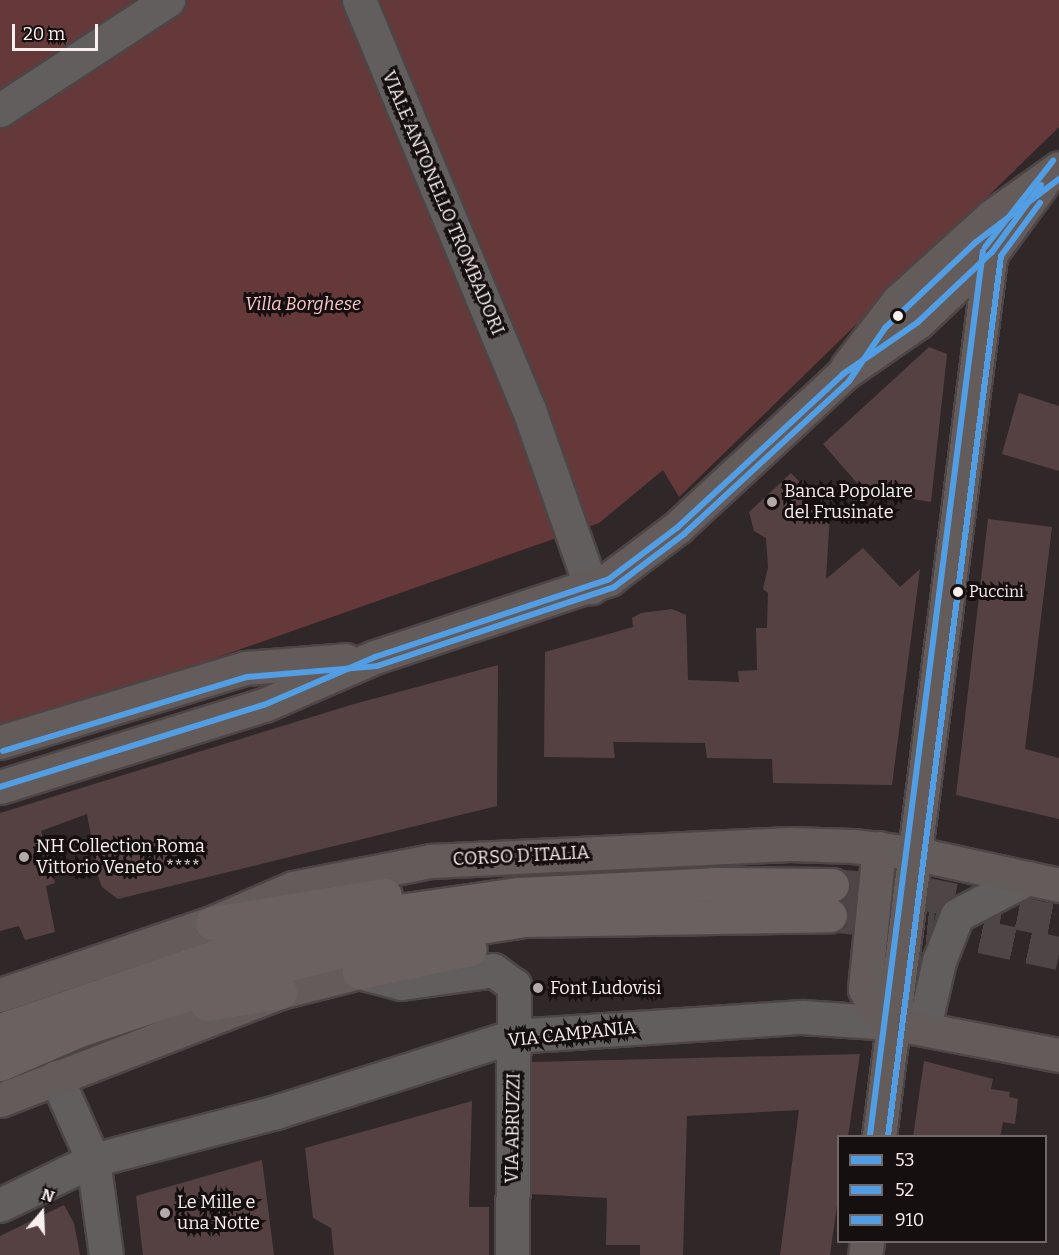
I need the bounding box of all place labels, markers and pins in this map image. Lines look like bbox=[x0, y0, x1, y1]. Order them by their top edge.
unlabelled marker bbox=[892, 310, 904, 322]
place label: Banca Popolare del Frusinate bbox=[784, 481, 913, 524]
marker: Banca Popolare del Frusinate bbox=[765, 495, 779, 509]
place label: Puccini bbox=[969, 582, 1024, 602]
marker: Puccini bbox=[952, 586, 964, 598]
place label: NH Collection Roma Vittorio Veneto **** bbox=[36, 836, 205, 878]
marker: NH Collection Roma Vittorio Veneto **** bbox=[17, 850, 31, 864]
place label: Font Ludovisi bbox=[550, 977, 661, 999]
marker: Font Ludovisi bbox=[531, 981, 545, 995]
place label: Le Mille e una Notte bbox=[177, 1192, 260, 1234]
marker: Le Mille e una Notte bbox=[158, 1206, 172, 1220]

